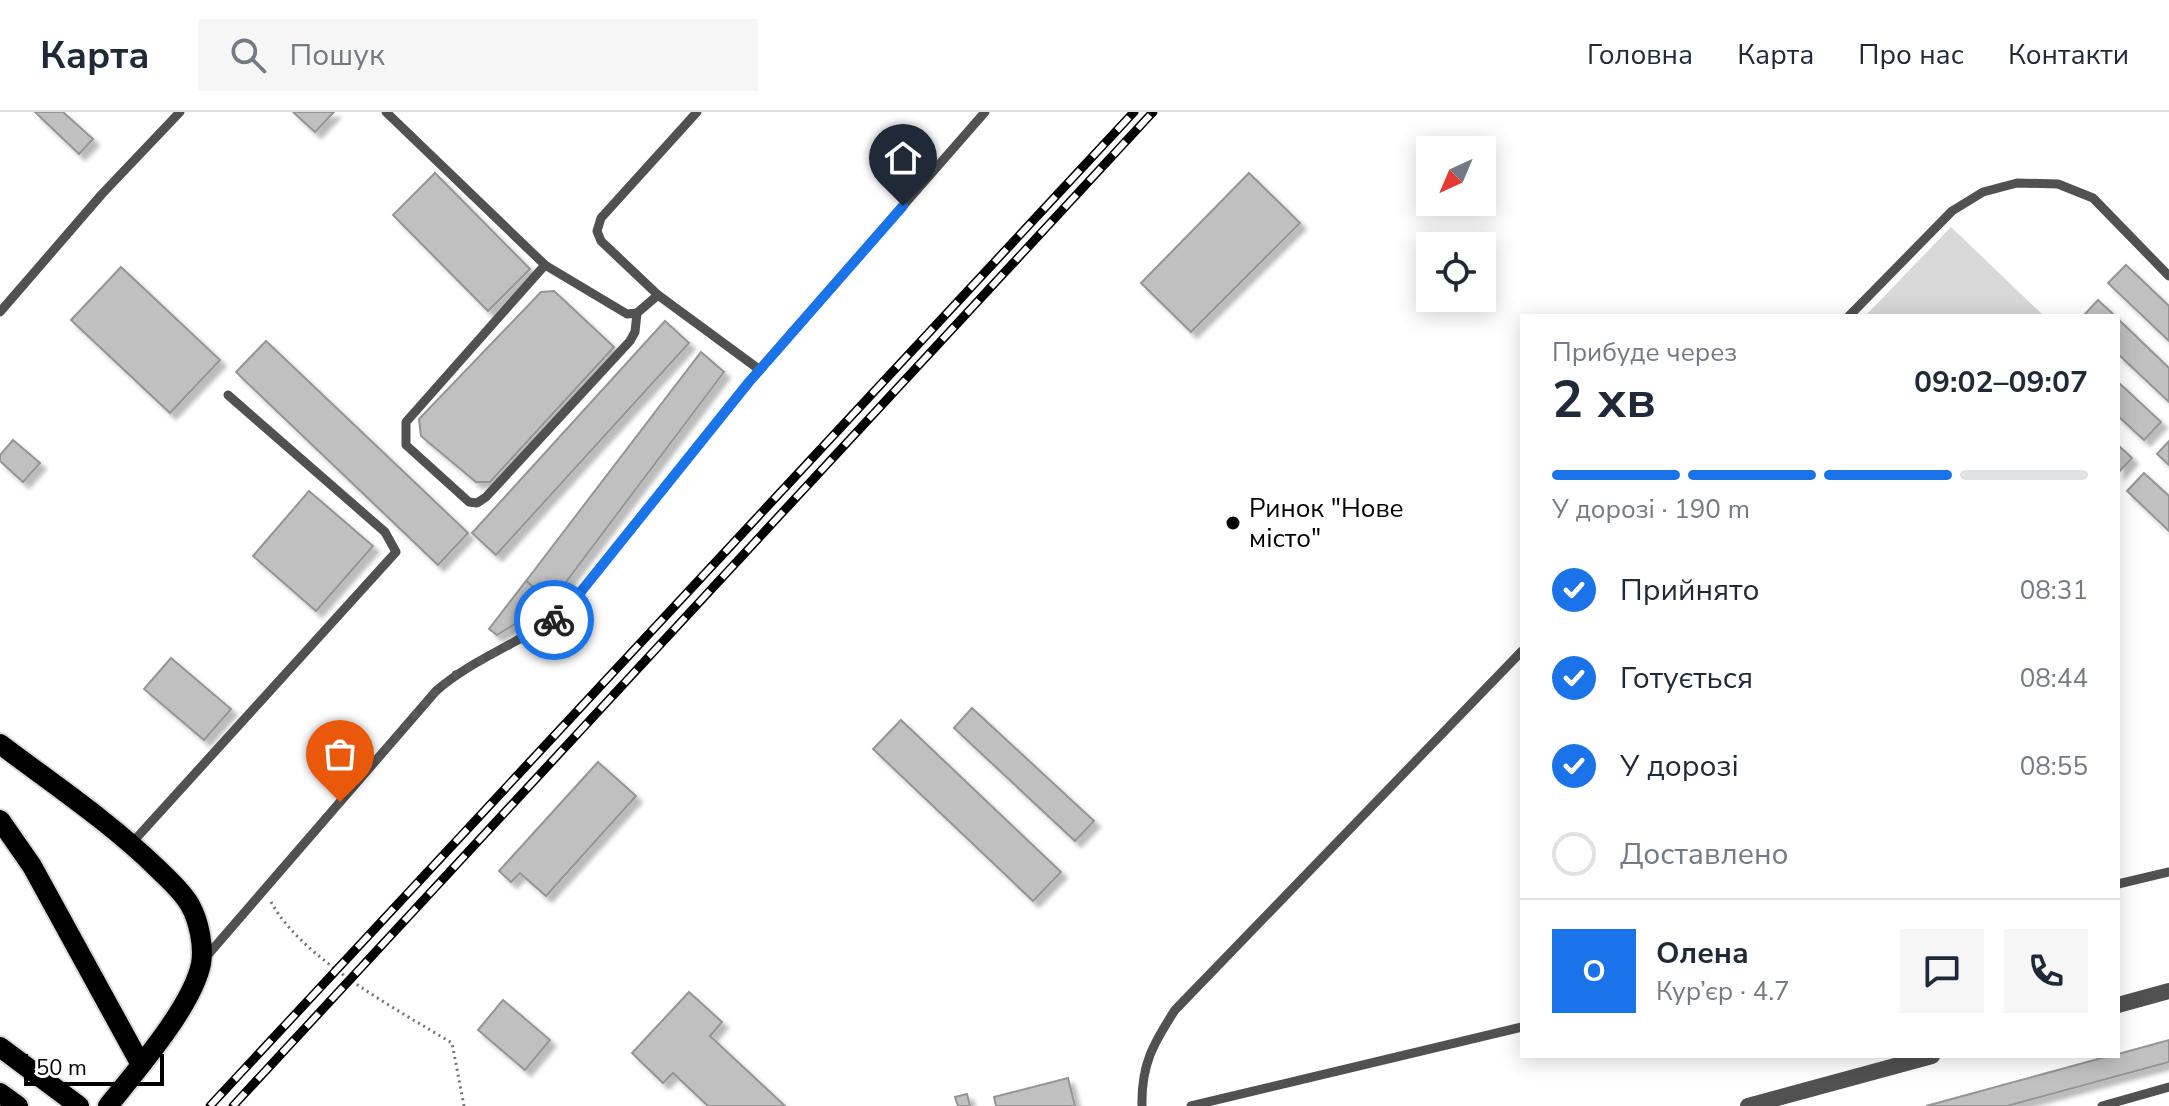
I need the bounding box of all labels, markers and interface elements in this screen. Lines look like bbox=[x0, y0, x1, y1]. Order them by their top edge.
search box bbox=[198, 19, 758, 91]
text: Карта bbox=[40, 30, 150, 81]
icon: search bbox=[226, 33, 270, 77]
text: Пошук bbox=[290, 35, 385, 76]
text: Головна bbox=[1587, 36, 1693, 74]
text: Карта bbox=[1737, 36, 1814, 74]
text: Про нас bbox=[1858, 36, 1964, 74]
text: Контакти bbox=[2008, 36, 2129, 74]
pin bbox=[869, 124, 937, 206]
icon: home bbox=[881, 136, 925, 180]
north arrow bbox=[1416, 136, 1496, 216]
map controls bbox=[1416, 136, 1496, 312]
button: locate bbox=[1416, 232, 1496, 312]
text: Прибуде через bbox=[1552, 335, 1737, 370]
text: 09:02–09:07 bbox=[1914, 362, 2088, 403]
text: 2 хв bbox=[1552, 364, 1656, 435]
place label: Ринок "Нове місто" bbox=[1249, 491, 1404, 556]
text: У дорозі · 190 m bbox=[1552, 492, 1750, 527]
marker: Ринок "Нове місто" bbox=[1224, 514, 1242, 532]
icon: check bbox=[1552, 568, 1596, 612]
text: Прийнято bbox=[1620, 570, 1760, 611]
text: 08:31 bbox=[2020, 573, 2088, 608]
courier bbox=[514, 580, 594, 660]
icon: bike bbox=[532, 598, 576, 642]
icon: check bbox=[1552, 656, 1596, 700]
text: Готується bbox=[1620, 658, 1753, 699]
text: 08:44 bbox=[2020, 661, 2088, 696]
pin bbox=[306, 720, 374, 802]
icon: bag bbox=[318, 732, 362, 776]
icon: check bbox=[1552, 744, 1596, 788]
text: У дорозі bbox=[1620, 746, 1739, 787]
text: 08:55 bbox=[2020, 749, 2088, 784]
text: Доставлено bbox=[1620, 834, 1788, 875]
button: chat bbox=[1900, 929, 1984, 1013]
button: phone bbox=[2004, 929, 2088, 1013]
text: Олена bbox=[1656, 933, 1749, 974]
text: О bbox=[1582, 951, 1606, 992]
text: Кур’єр · 4.7 bbox=[1656, 974, 1790, 1009]
scale bar bbox=[24, 1050, 164, 1086]
text: 50 m bbox=[36, 1053, 87, 1083]

